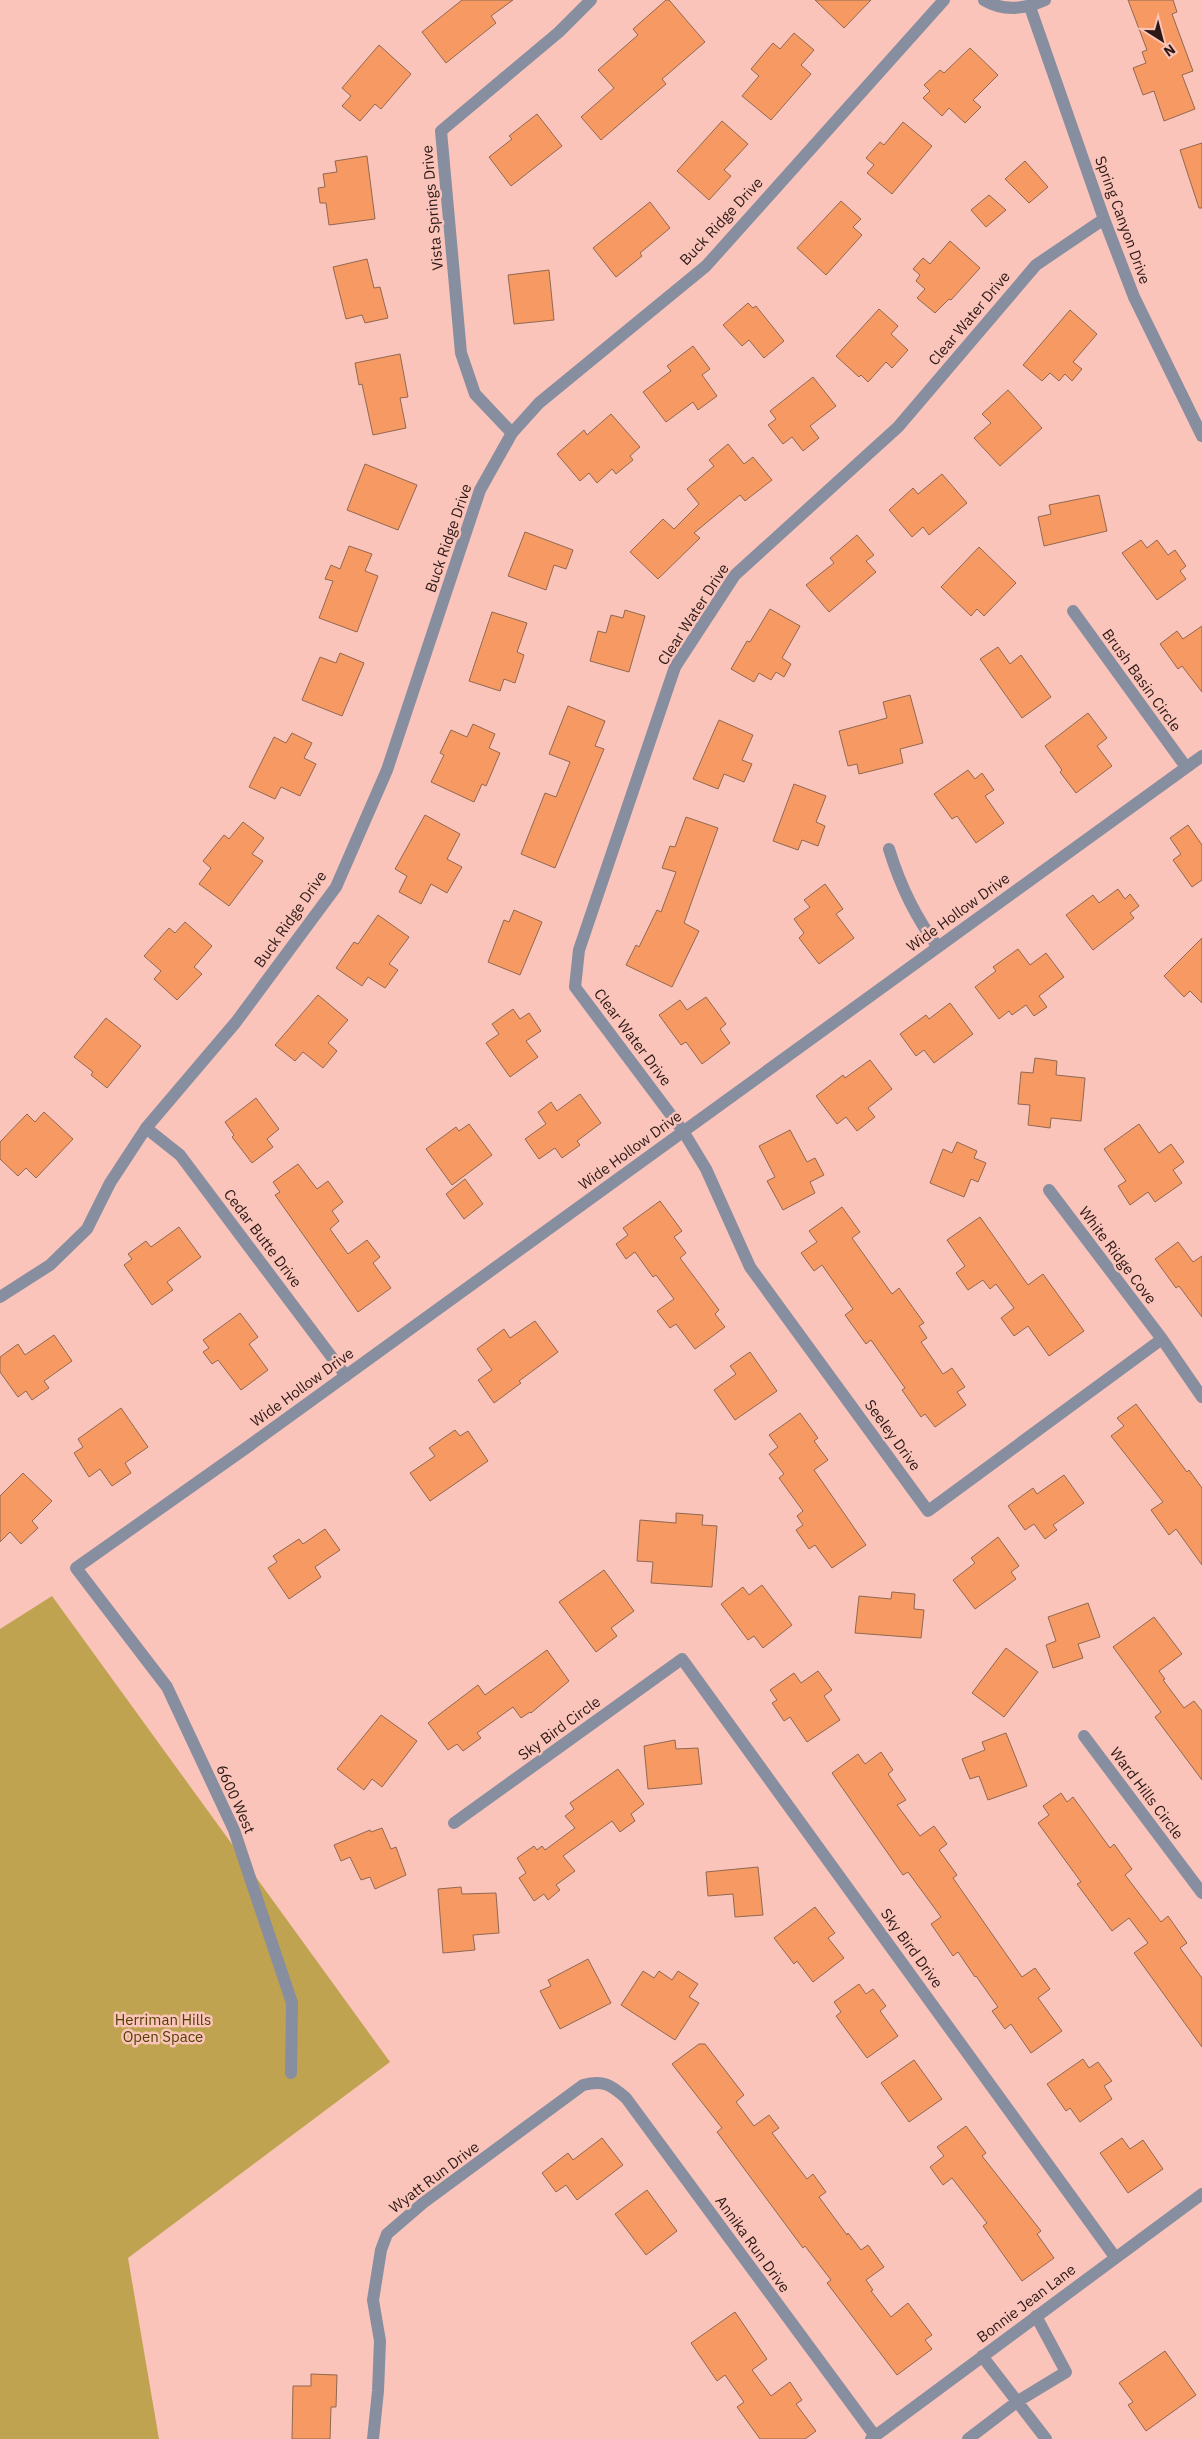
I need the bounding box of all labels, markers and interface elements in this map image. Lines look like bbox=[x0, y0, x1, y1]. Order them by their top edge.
north arrow bbox=[1137, 15, 1187, 65]
text: N bbox=[1160, 40, 1179, 61]
street label: Vista Springs Drive bbox=[417, 145, 447, 271]
street label: Spring Canyon Drive bbox=[1091, 153, 1155, 287]
street label: Buck Ridge Drive bbox=[675, 173, 767, 269]
street label: Clear Water Drive bbox=[924, 267, 1014, 369]
street label: Buck Ridge Drive bbox=[420, 481, 476, 595]
street label: Clear Water Drive bbox=[653, 560, 733, 668]
street label: Brush Basin Circle bbox=[1098, 625, 1186, 735]
street label: Buck Ridge Drive bbox=[250, 867, 330, 971]
street label: Wide Hollow Drive bbox=[903, 868, 1013, 956]
street label: Clear Water Drive bbox=[590, 984, 676, 1090]
street label: Wide Hollow Drive bbox=[575, 1106, 685, 1194]
street label: Cedar Butte Drive bbox=[220, 1185, 306, 1291]
street label: White Ridge Cove bbox=[1075, 1202, 1161, 1308]
street label: Wide Hollow Drive bbox=[247, 1343, 357, 1431]
street label: Seeley Drive bbox=[861, 1396, 925, 1474]
street label: Sky Bird Circle bbox=[514, 1692, 604, 1764]
street label: Ward Hills Circle bbox=[1106, 1743, 1188, 1843]
street label: 6600 West bbox=[212, 1762, 260, 1836]
street label: Sky Bird Drive bbox=[877, 1905, 947, 1991]
park label: Herriman Hills Open Space bbox=[115, 2010, 211, 2046]
street label: Wyatt Run Drive bbox=[385, 2137, 483, 2217]
street label: Annika Run Drive bbox=[712, 2192, 794, 2296]
street label: Bonnie Jean Lane bbox=[973, 2260, 1079, 2346]

